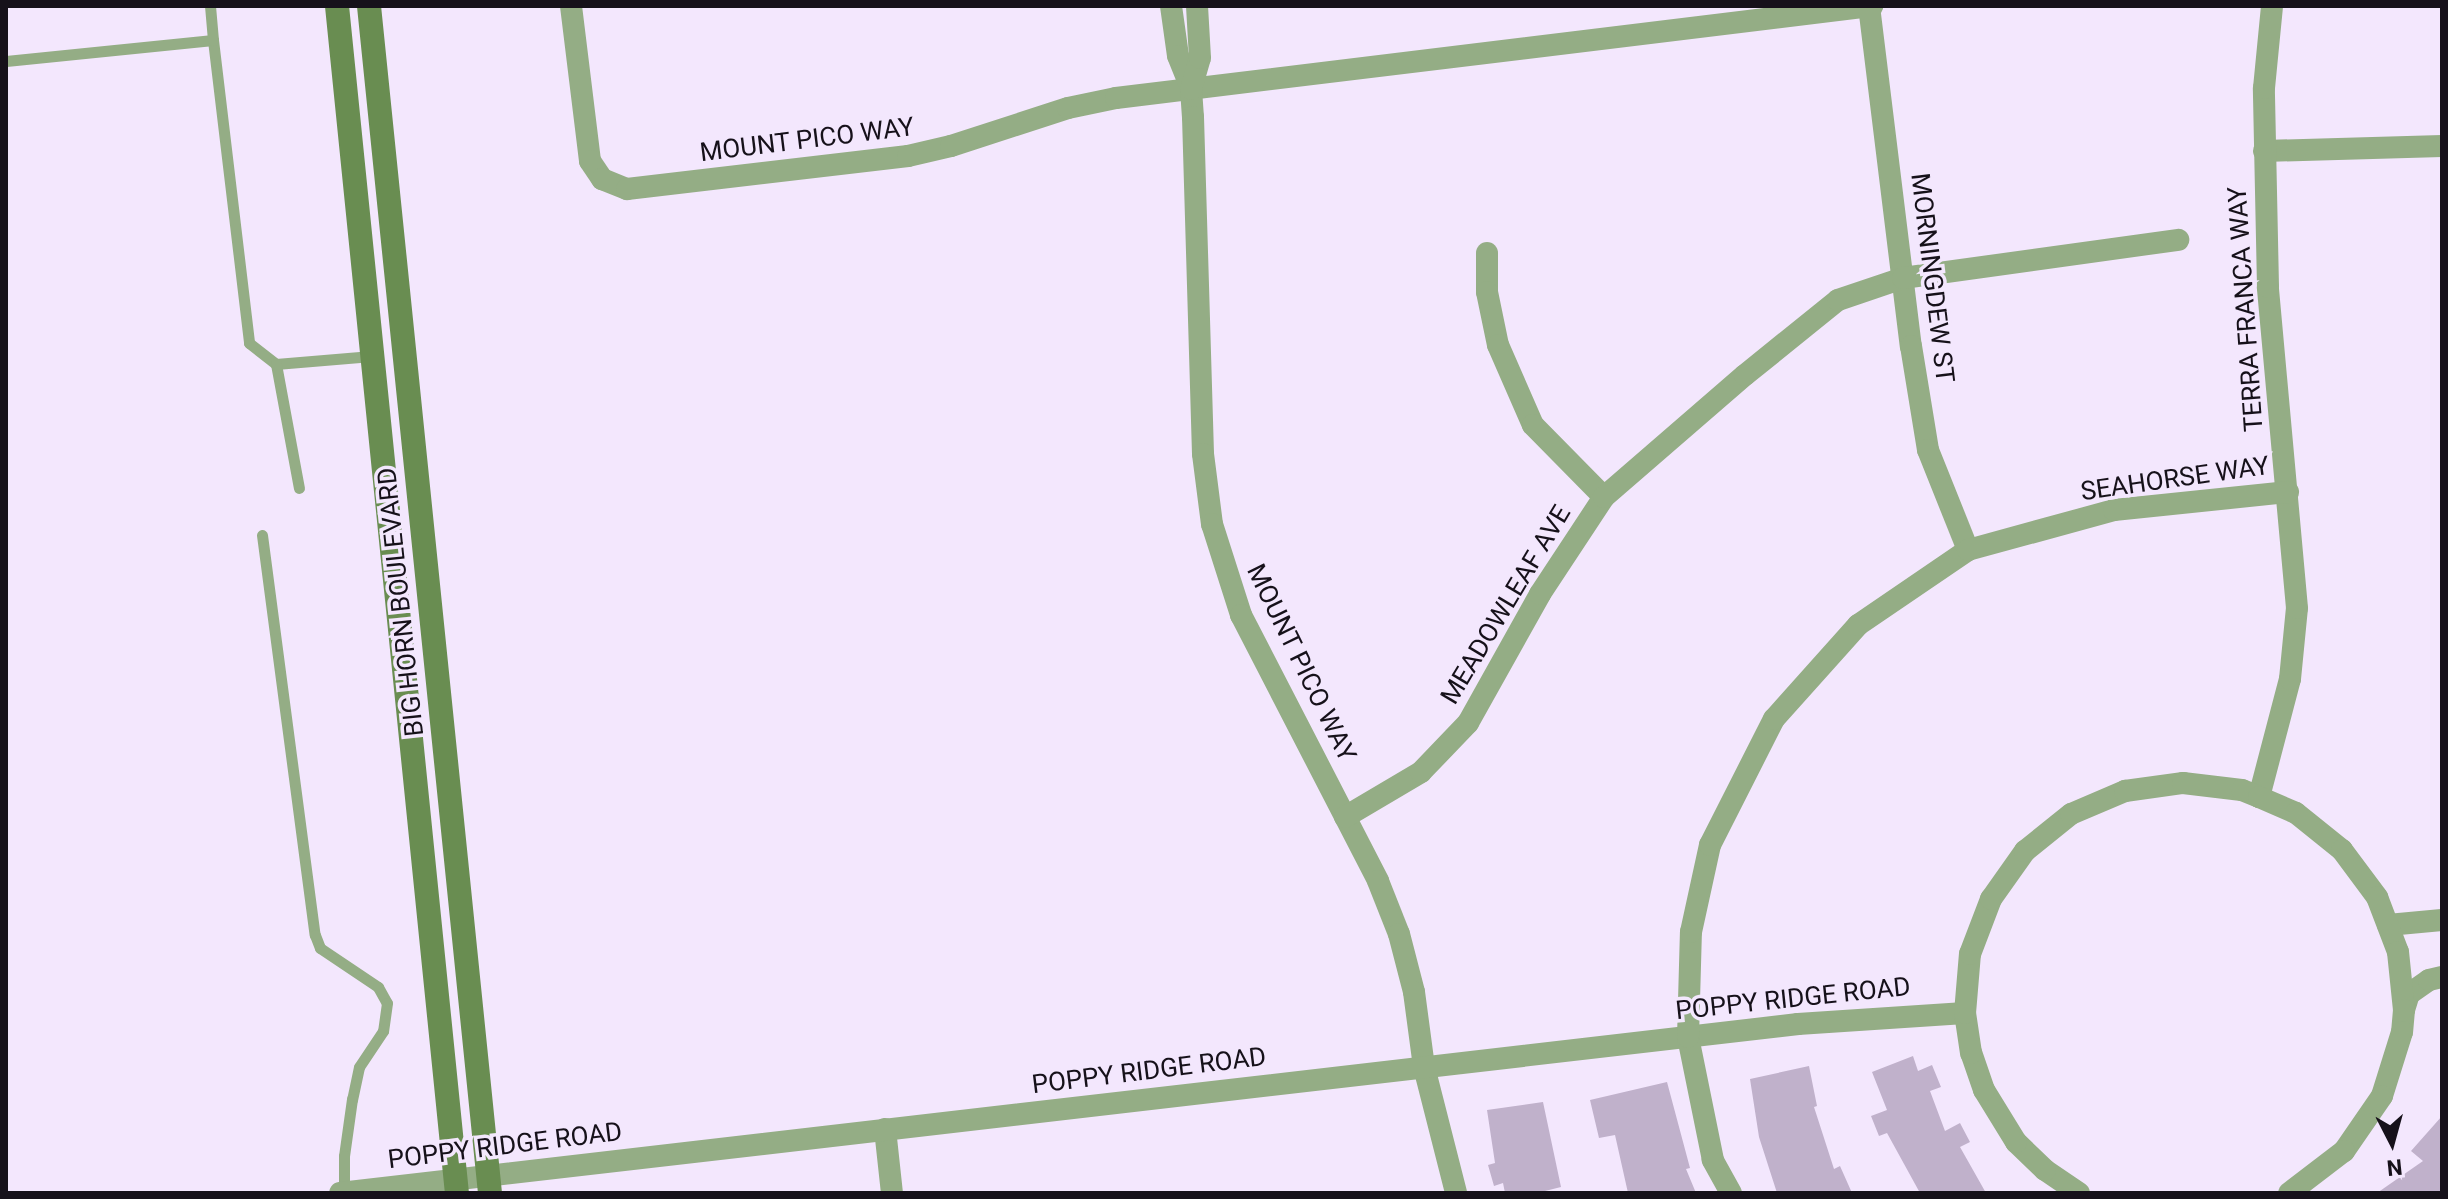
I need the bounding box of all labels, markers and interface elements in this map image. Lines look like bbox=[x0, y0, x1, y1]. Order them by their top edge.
street label: MOUNT PICO WAY bbox=[698, 111, 916, 169]
street label: MORNINGDEW ST bbox=[1904, 171, 1960, 385]
street label: TERRA FRANCA WAY bbox=[2222, 185, 2270, 433]
street label: SEAHORSE WAY bbox=[2079, 450, 2271, 508]
street label: BIG HORN BOULEVARD bbox=[371, 466, 431, 738]
street label: MEADOWLEAF AVE bbox=[1434, 500, 1578, 710]
street label: MOUNT PICO WAY bbox=[1240, 559, 1362, 767]
street label: POPPY RIDGE ROAD bbox=[1674, 971, 1912, 1027]
street label: POPPY RIDGE ROAD bbox=[1030, 1041, 1268, 1101]
north arrow bbox=[2352, 1103, 2432, 1183]
street label: POPPY RIDGE ROAD bbox=[386, 1116, 624, 1176]
text: N bbox=[2386, 1154, 2404, 1181]

